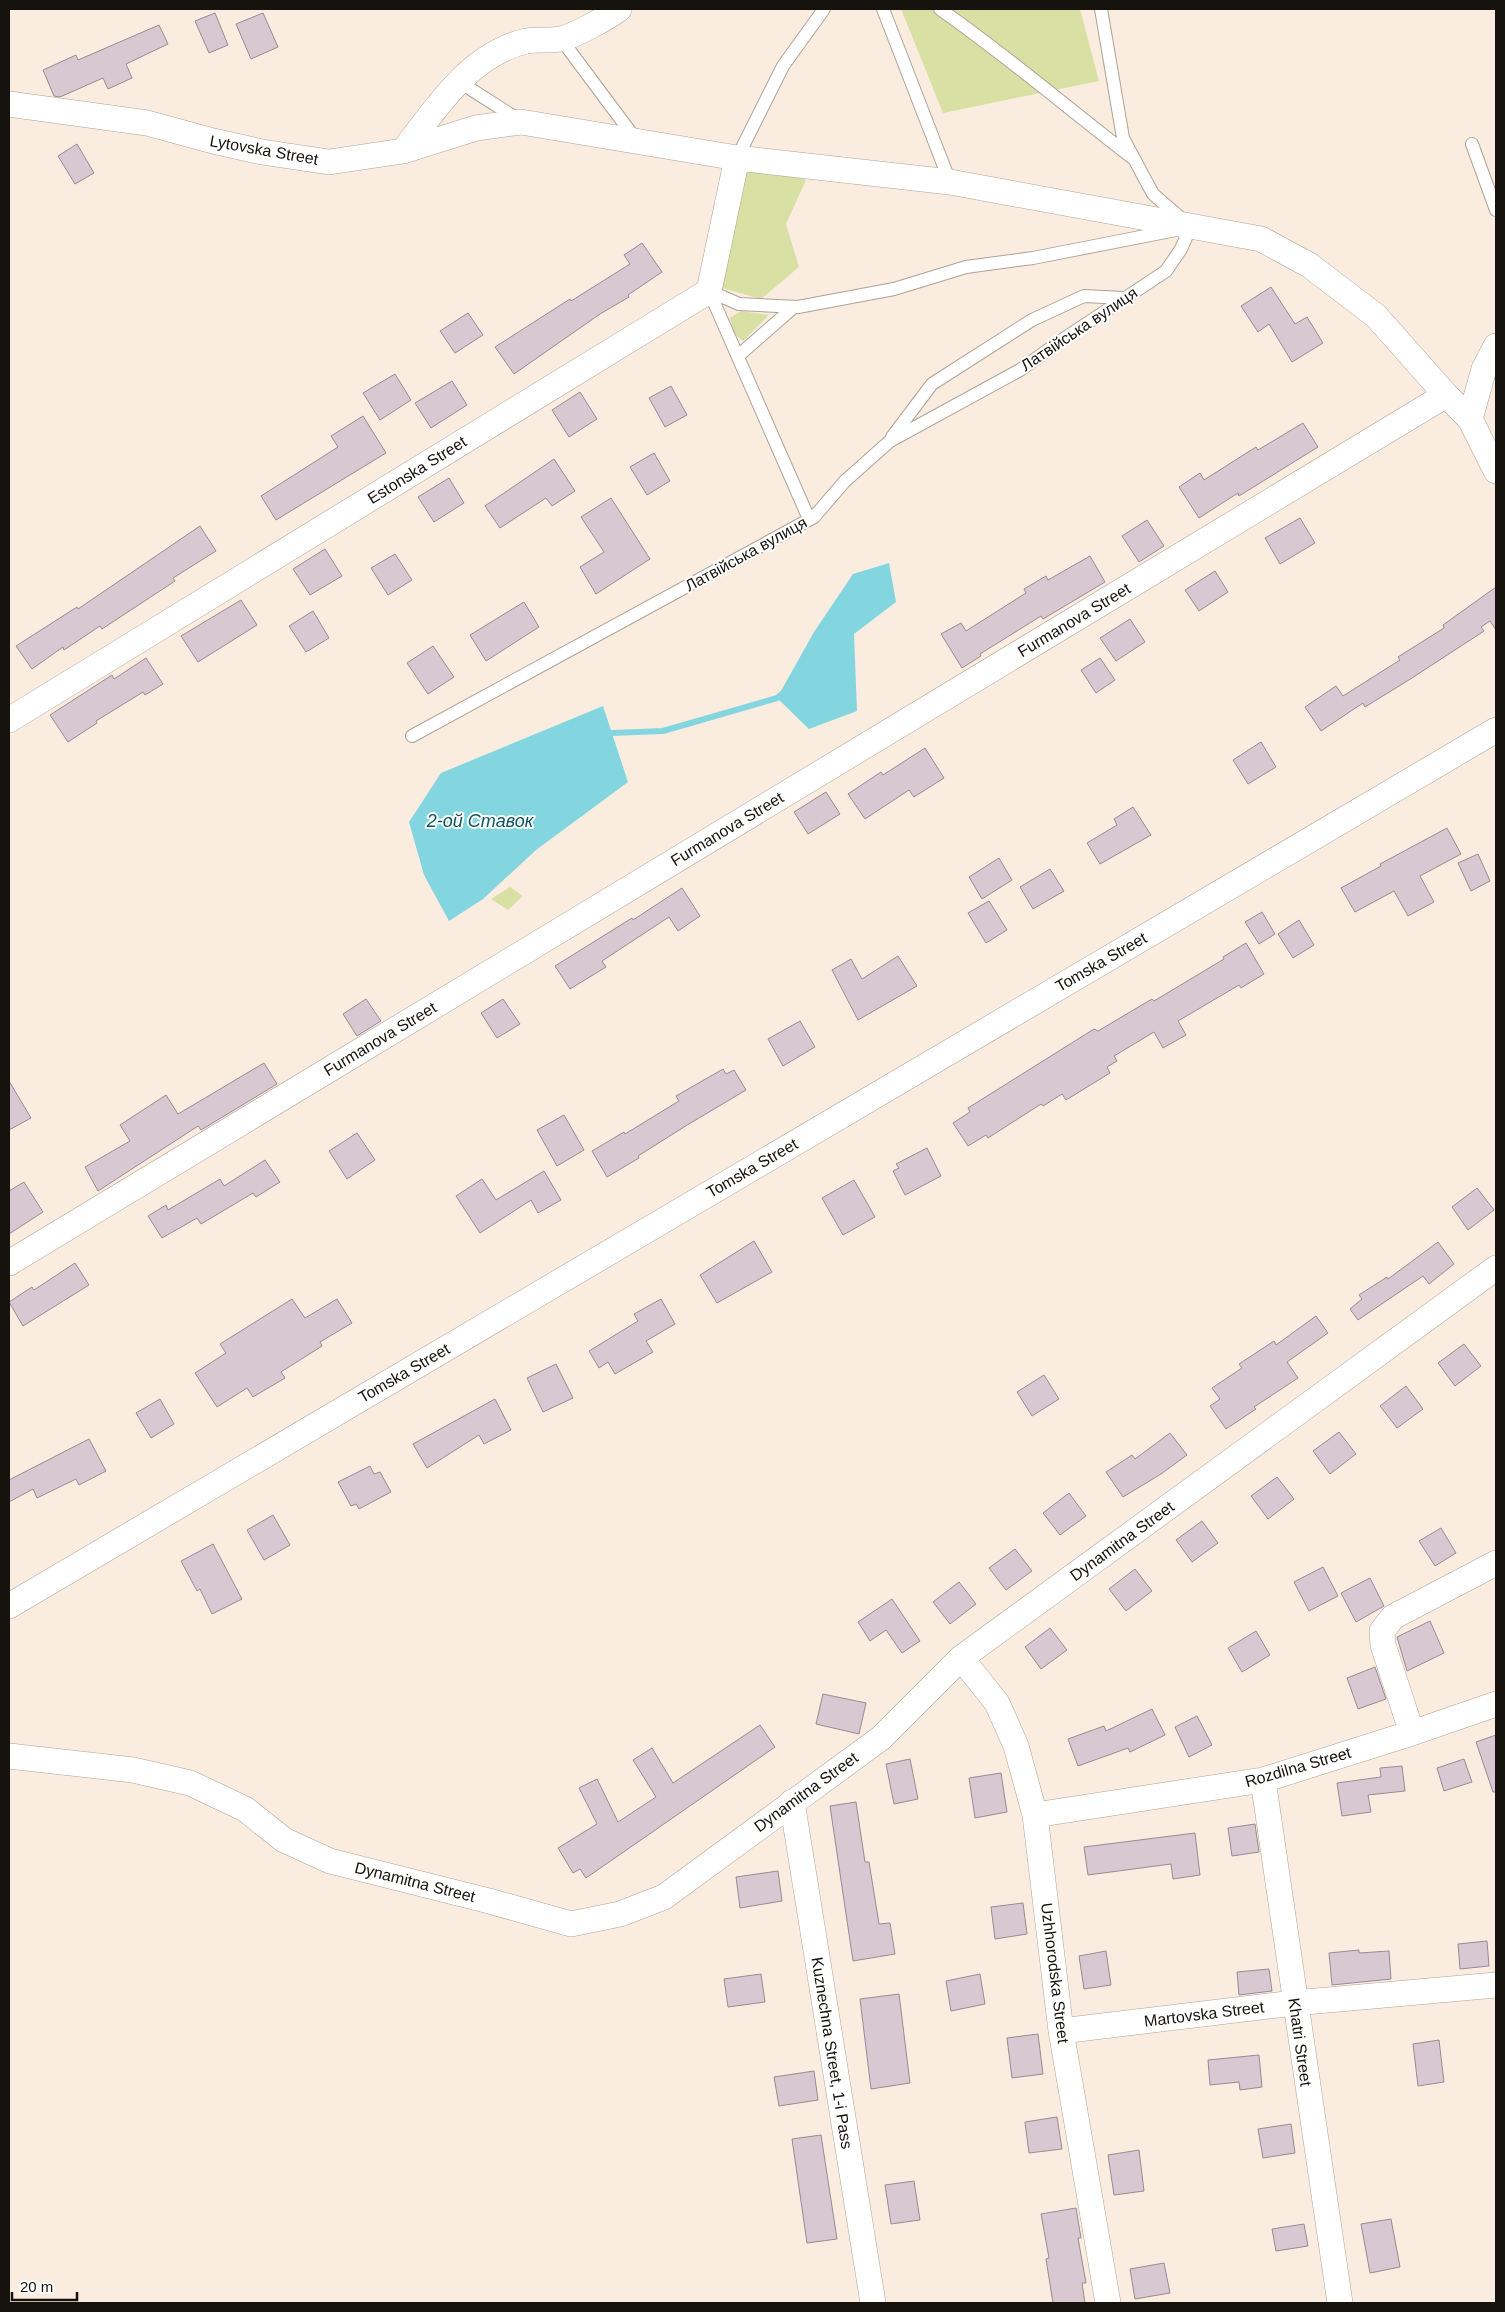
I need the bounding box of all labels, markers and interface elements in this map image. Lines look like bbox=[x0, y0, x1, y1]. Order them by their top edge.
street label: Lytovska Street bbox=[209, 132, 320, 168]
street label: Латвiйська вулиця bbox=[1018, 284, 1140, 374]
street label: Estonska Street bbox=[365, 433, 470, 507]
street label: Латвiйська вулиця bbox=[682, 514, 810, 594]
street label: Furmanova Street bbox=[1015, 579, 1134, 660]
street label: Furmanova Street bbox=[668, 788, 787, 869]
water label: 2-ой Ставок bbox=[426, 811, 535, 831]
street label: Tomska Street bbox=[1052, 929, 1150, 995]
street label: Furmanova Street bbox=[321, 998, 440, 1079]
street label: Tomska Street bbox=[703, 1135, 801, 1201]
street label: Tomska Street bbox=[355, 1340, 453, 1406]
street label: Dynamitna Street bbox=[1067, 1497, 1177, 1584]
street label: Rozdilna Street bbox=[1243, 1744, 1353, 1790]
street label: Dynamitna Street bbox=[751, 1748, 861, 1835]
street label: Dynamitna Street bbox=[353, 1859, 478, 1905]
street label: Uzhhorodska Street bbox=[1038, 1902, 1072, 2045]
street label: Kuznechna Street, 1-i Pass bbox=[808, 1956, 856, 2150]
street label: Khatri Street bbox=[1285, 1997, 1315, 2088]
street label: Martovska Street bbox=[1143, 1998, 1266, 2030]
scale bar bbox=[12, 2270, 78, 2302]
text: 20 m bbox=[20, 2278, 53, 2295]

